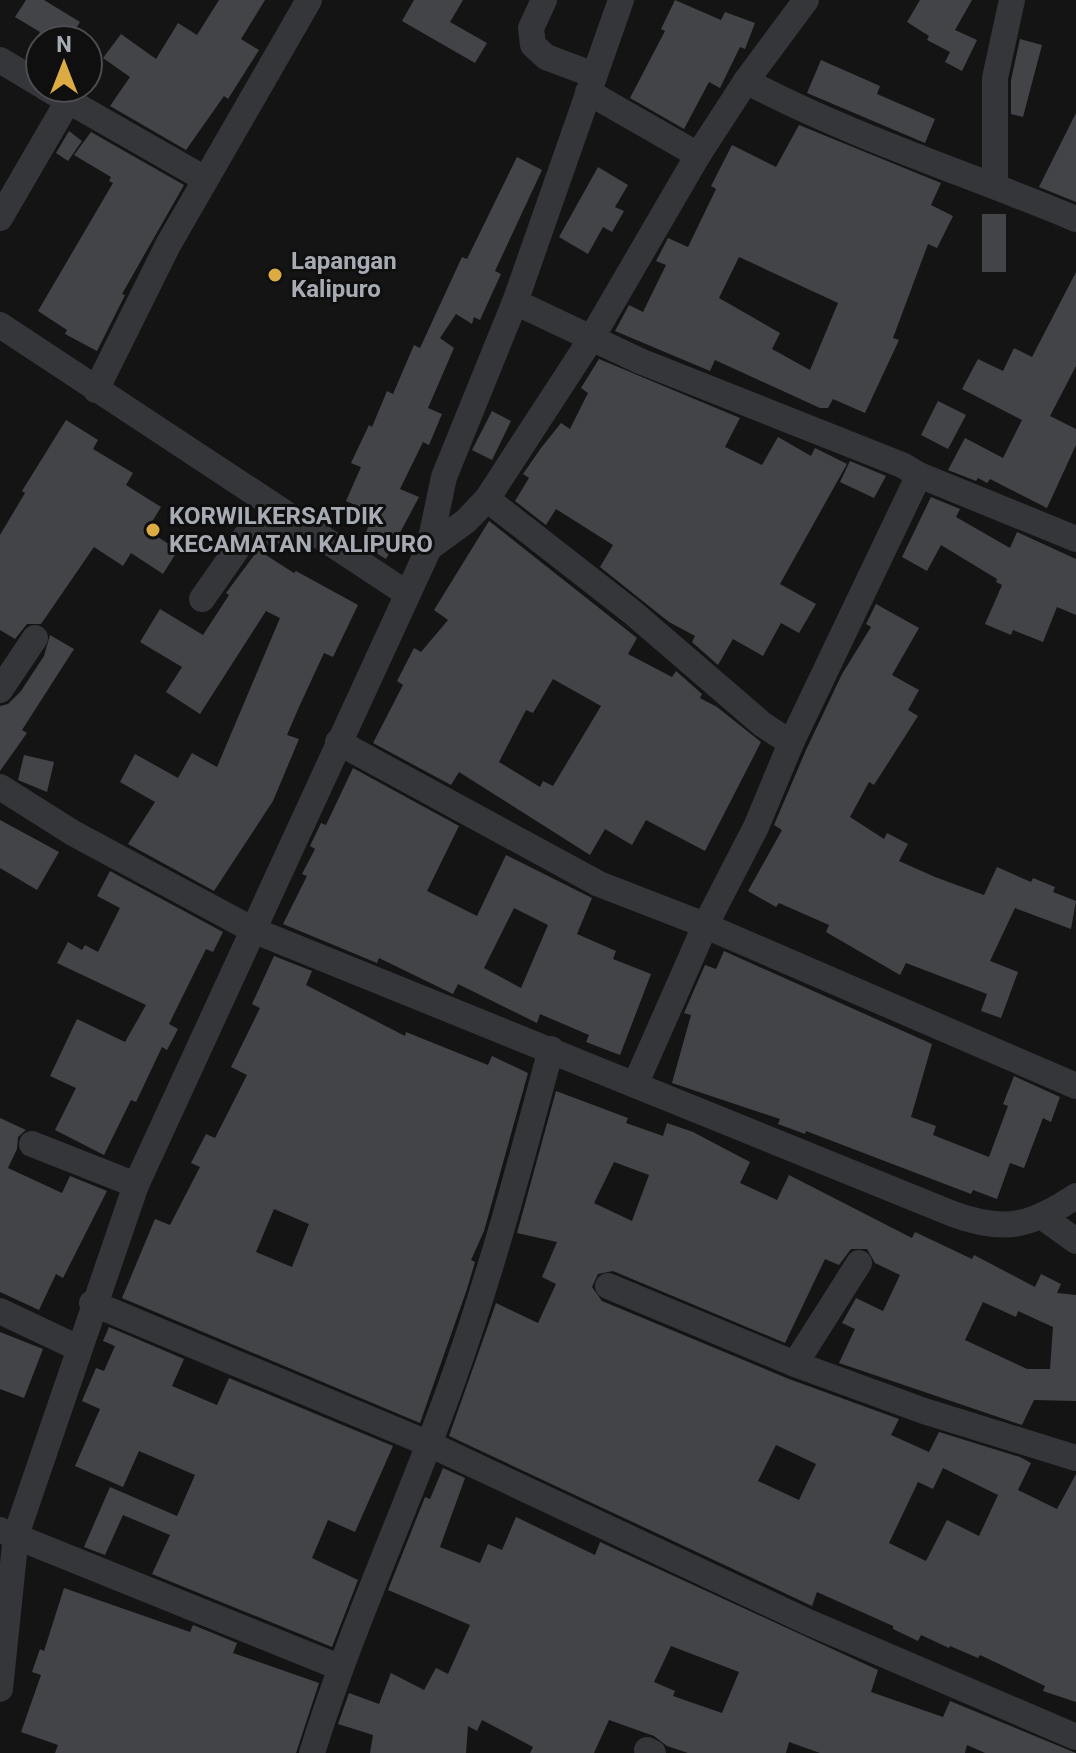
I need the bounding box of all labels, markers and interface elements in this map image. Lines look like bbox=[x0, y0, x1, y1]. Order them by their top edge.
north arrow bbox=[24, 24, 104, 104]
text: N bbox=[56, 32, 72, 57]
place label: Lapangan Kalipuro bbox=[291, 247, 397, 303]
marker: Lapangan Kalipuro bbox=[266, 266, 284, 284]
place label: KORWILKERSATDIK KECAMATAN KALIPURO bbox=[169, 502, 433, 558]
marker: KORWILKERSATDIK KECAMATAN KALIPURO bbox=[144, 521, 162, 539]

